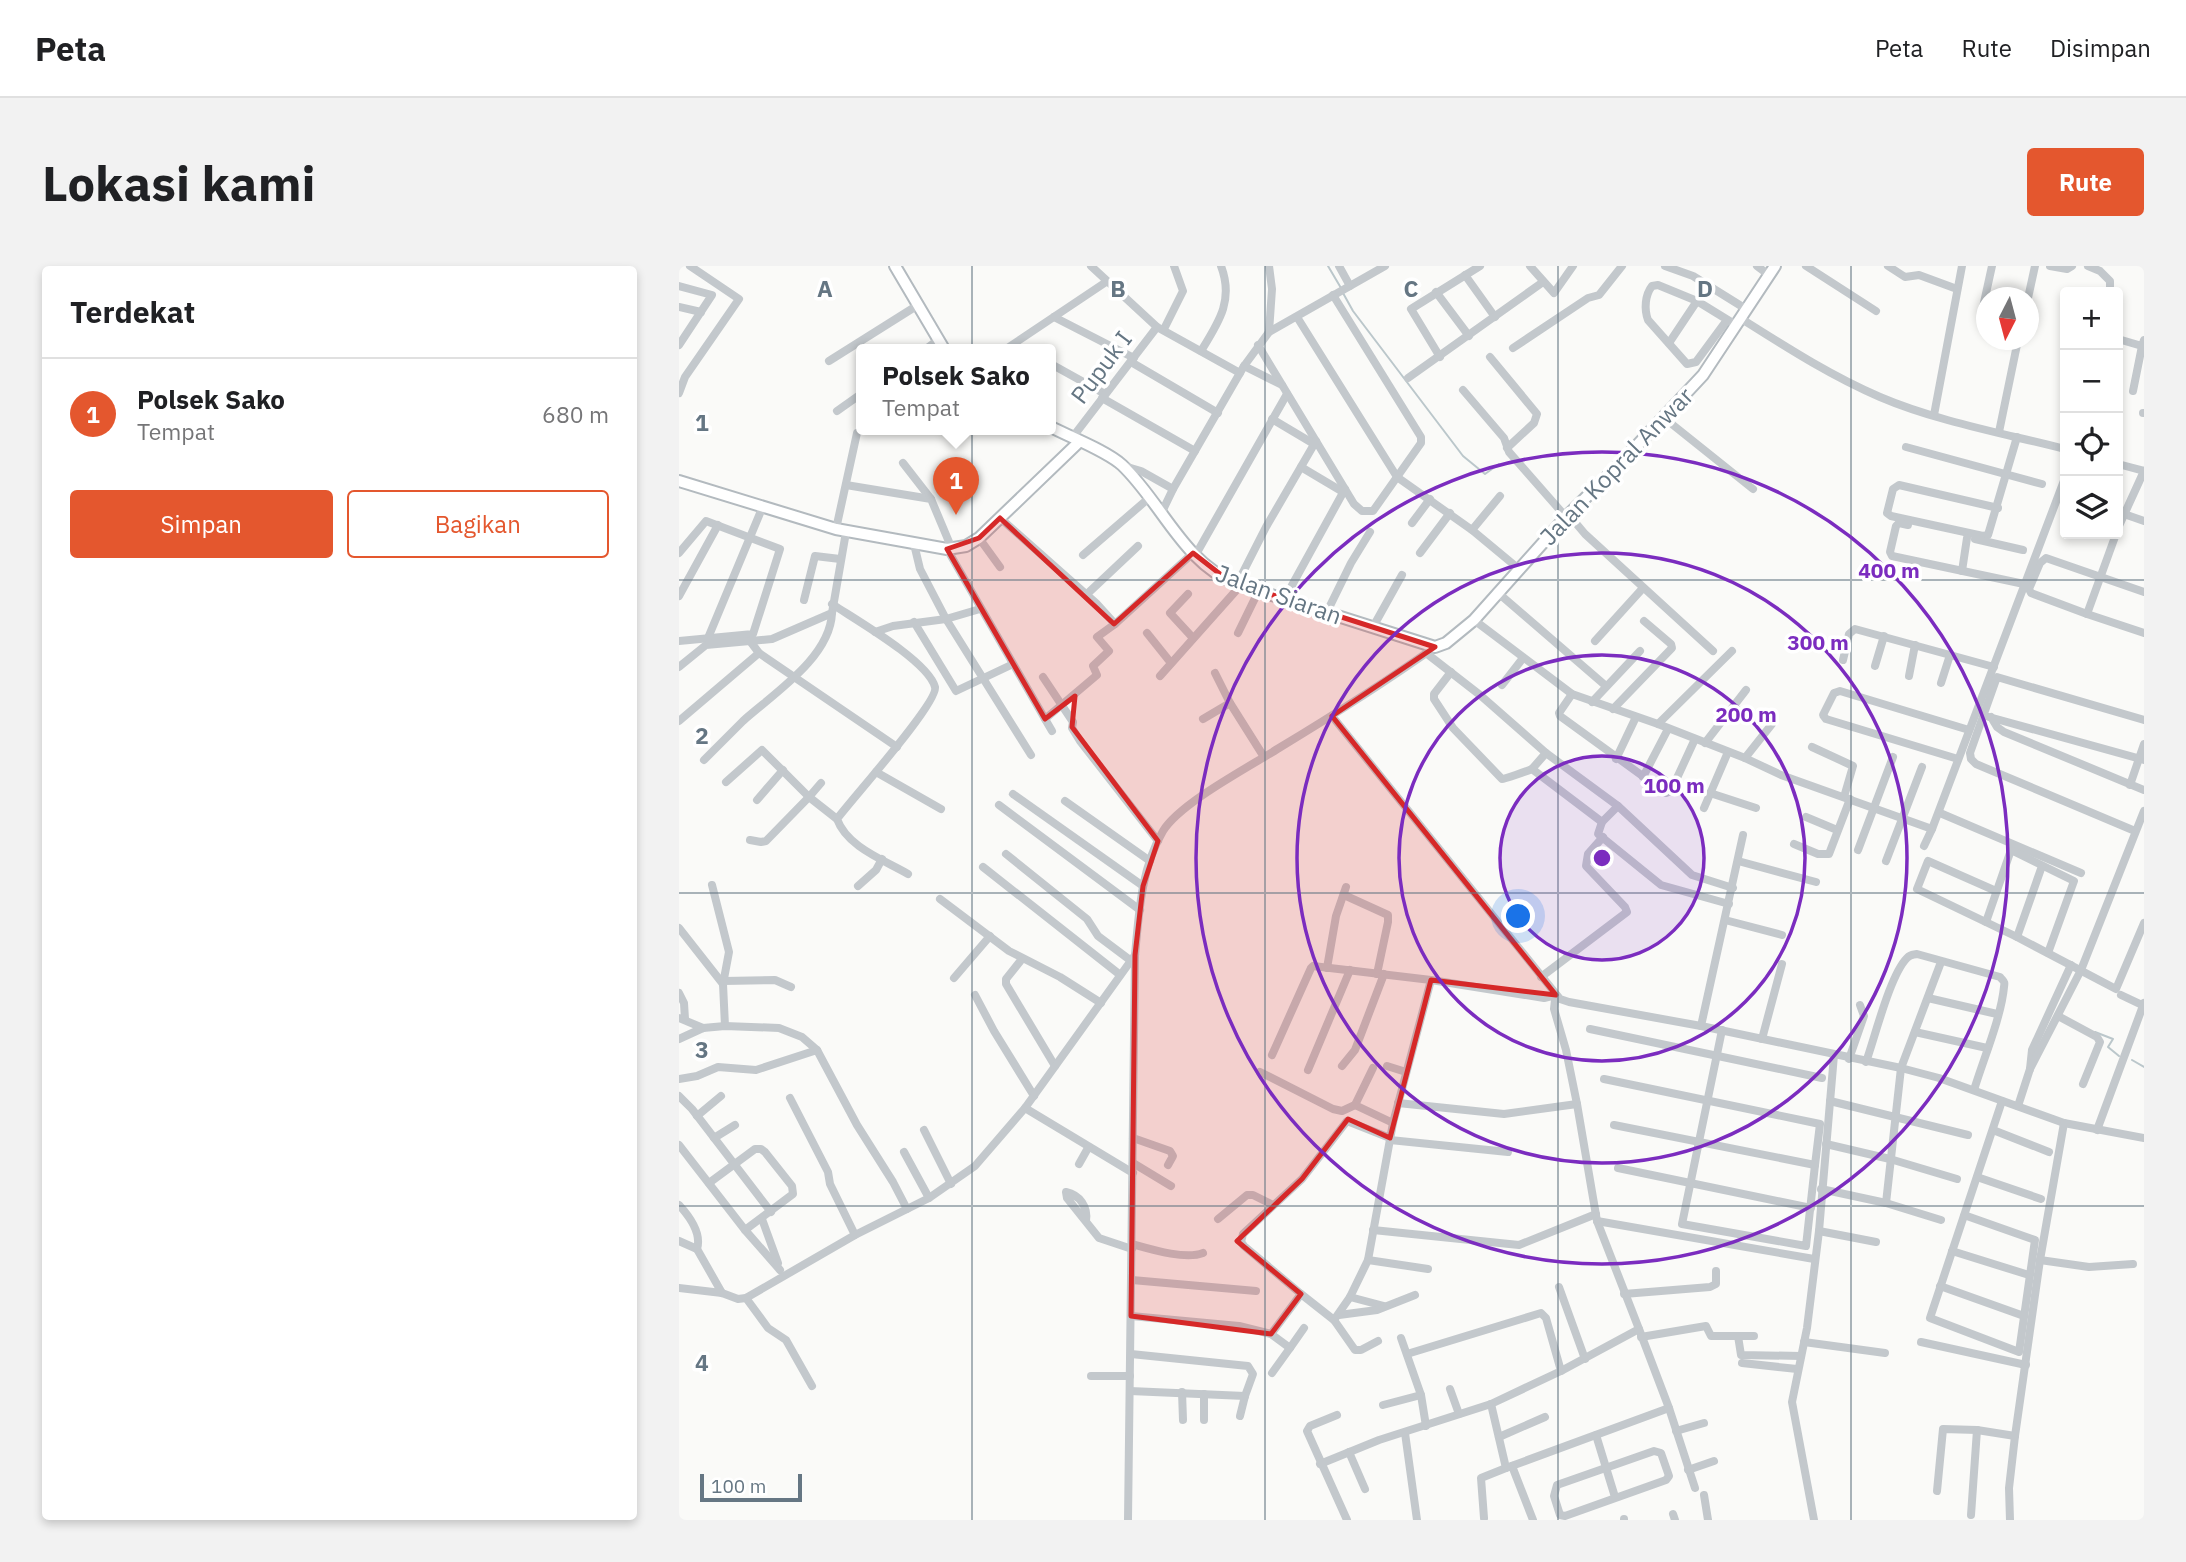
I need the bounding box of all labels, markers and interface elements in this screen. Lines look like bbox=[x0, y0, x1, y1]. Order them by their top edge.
text: Peta bbox=[35, 27, 106, 70]
text: Peta bbox=[1875, 32, 1923, 64]
text: Rute bbox=[1961, 32, 2012, 64]
text: Disimpan bbox=[2050, 32, 2151, 64]
button: Rute bbox=[2027, 148, 2144, 216]
text: Lokasi kami bbox=[42, 151, 316, 214]
text: A bbox=[817, 273, 833, 303]
text: B bbox=[1110, 273, 1126, 303]
text: C bbox=[1404, 273, 1419, 303]
text: D bbox=[1697, 273, 1713, 303]
north arrow bbox=[1976, 287, 2039, 350]
map controls bbox=[2060, 287, 2123, 539]
button: + bbox=[2060, 287, 2123, 350]
text: Terdekat bbox=[70, 292, 195, 331]
street label: Pupuk I bbox=[1063, 324, 1139, 410]
popup bbox=[856, 344, 1056, 435]
button: − bbox=[2060, 350, 2123, 413]
text: Polsek Sako bbox=[882, 358, 1030, 392]
street label: Jalan Kopral Anwar bbox=[1532, 380, 1700, 552]
text: Polsek Sako bbox=[137, 382, 285, 416]
text: Tempat bbox=[882, 392, 960, 422]
text: 1 bbox=[86, 399, 100, 429]
text: 680 m bbox=[542, 399, 609, 429]
text: 1 bbox=[695, 407, 709, 437]
button: locate bbox=[2060, 413, 2123, 476]
text: Tempat bbox=[137, 416, 215, 446]
pin: 1 bbox=[933, 457, 979, 515]
button: layers bbox=[2060, 476, 2123, 539]
button: Simpan bbox=[70, 490, 333, 558]
button: Bagikan bbox=[347, 490, 609, 558]
street label: Jalan Siaran bbox=[1212, 556, 1346, 632]
text: 400 m bbox=[1858, 556, 1920, 584]
text: 300 m bbox=[1787, 628, 1849, 656]
text: 200 m bbox=[1715, 700, 1777, 728]
text: 2 bbox=[695, 720, 709, 750]
text: 100 m bbox=[1643, 771, 1705, 799]
centre of rings bbox=[1590, 846, 1614, 870]
your location bbox=[1501, 899, 1535, 933]
text: 3 bbox=[695, 1034, 709, 1064]
text: 4 bbox=[695, 1347, 709, 1377]
scale bar bbox=[700, 1471, 801, 1503]
text: 100 m bbox=[711, 1474, 766, 1498]

